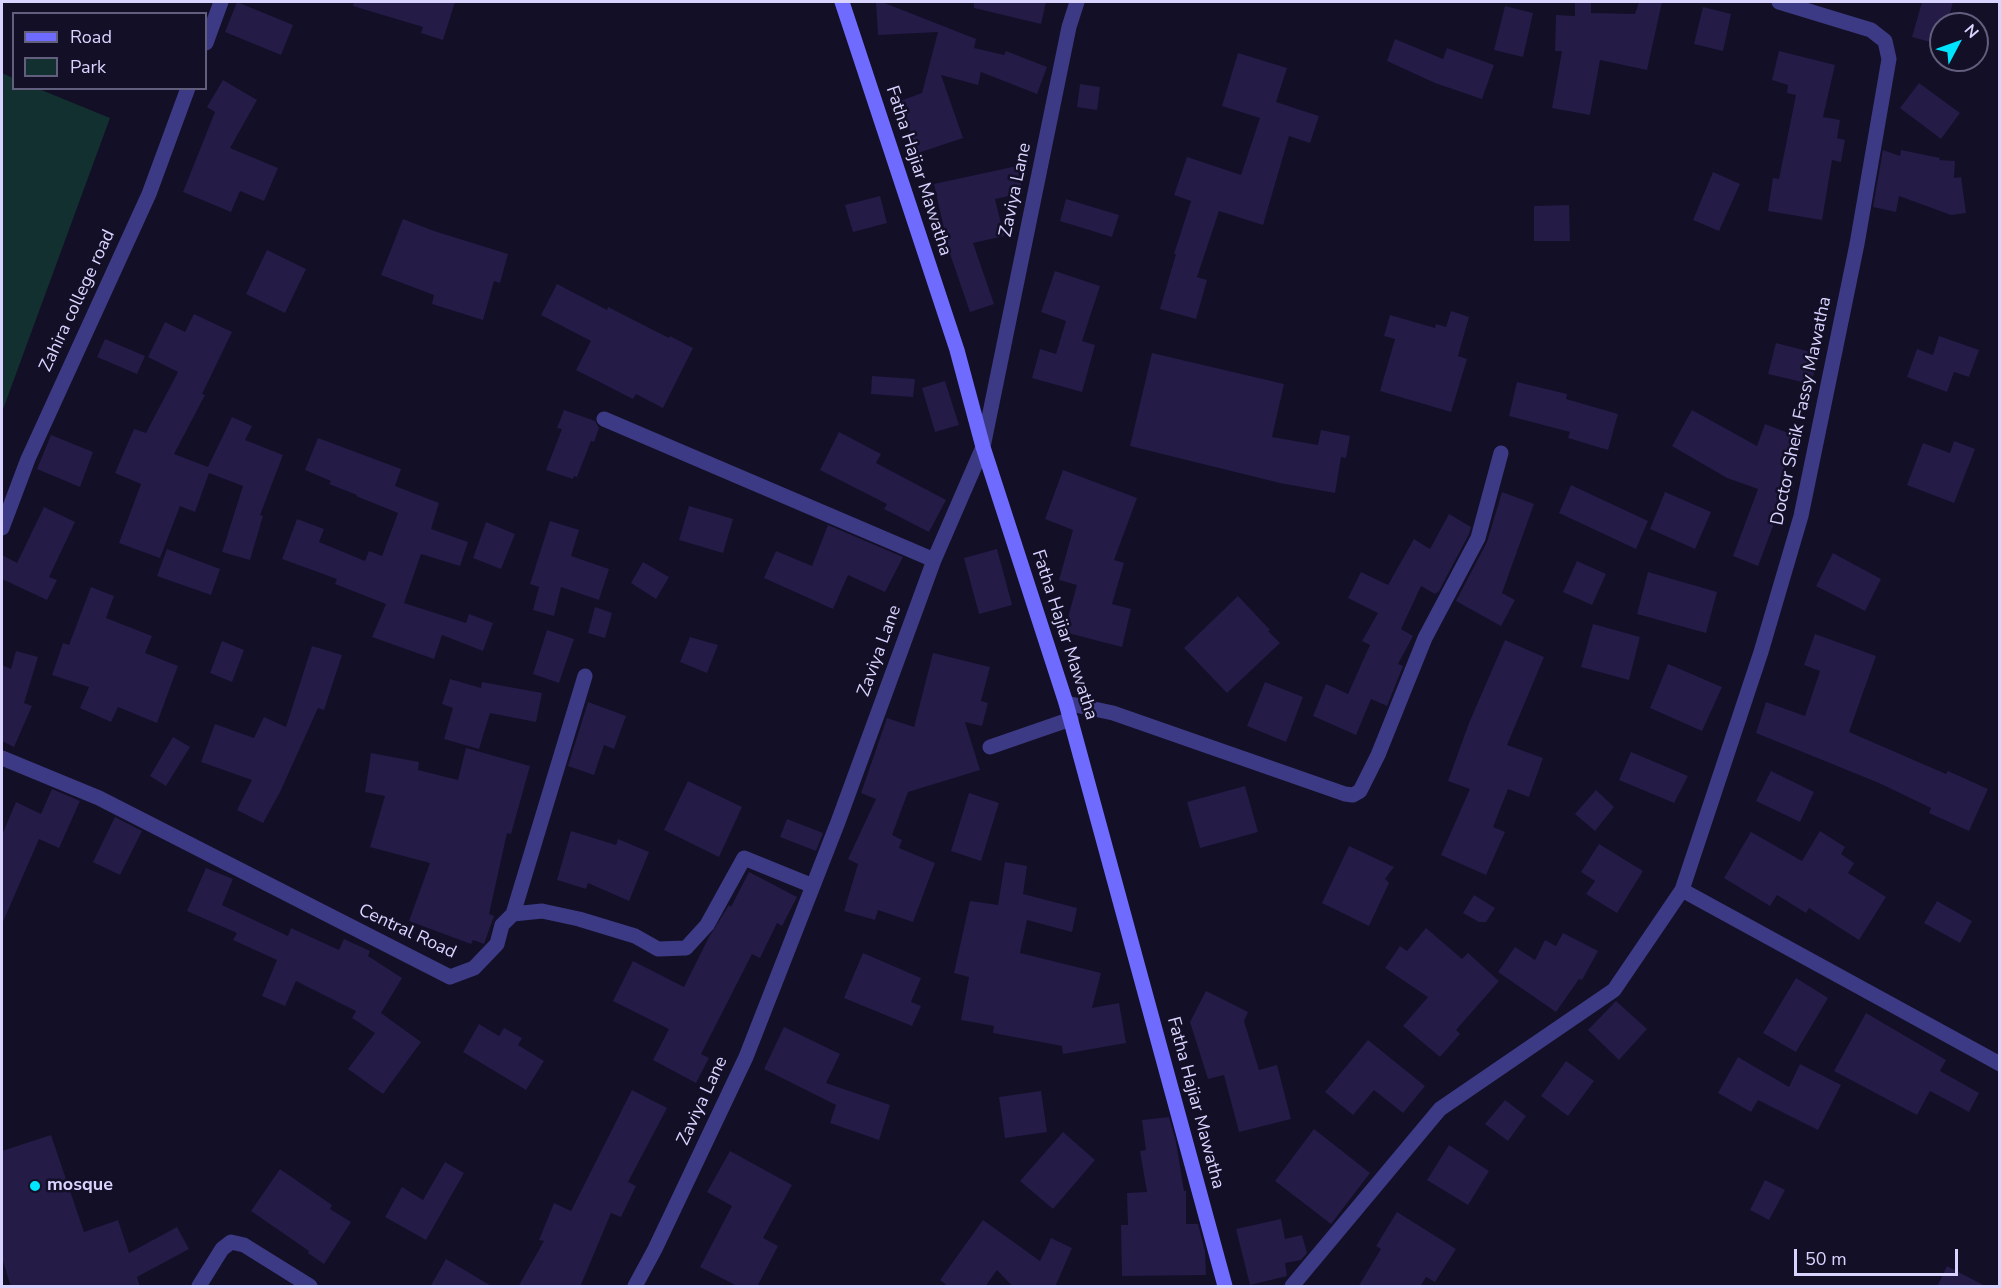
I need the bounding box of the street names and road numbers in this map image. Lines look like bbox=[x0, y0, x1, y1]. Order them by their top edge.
street label: Fatha Hajiar Mawatha bbox=[880, 83, 956, 259]
street label: Zaviya Lane bbox=[995, 141, 1037, 239]
street label: Zahira college road bbox=[36, 227, 120, 375]
street label: Doctor Sheik Fassy Mawatha bbox=[1767, 295, 1837, 527]
street label: Fatha Hajiar Mawatha bbox=[1026, 547, 1102, 723]
street label: Zaviya Lane bbox=[853, 602, 907, 700]
street label: Central Road bbox=[355, 900, 459, 964]
street label: Fatha Hajiar Mawatha bbox=[1162, 1015, 1228, 1191]
street label: Zaviya Lane bbox=[673, 1053, 733, 1149]

